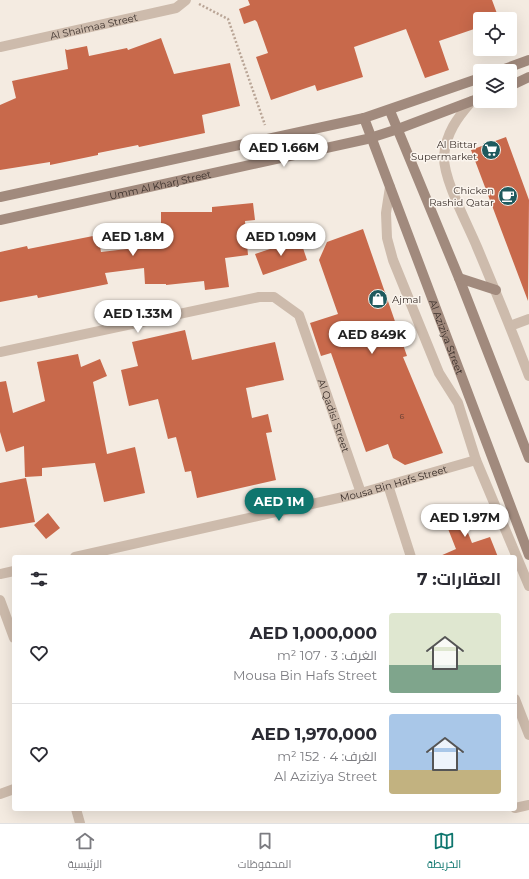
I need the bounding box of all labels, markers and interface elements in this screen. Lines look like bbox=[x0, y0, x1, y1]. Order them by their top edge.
street label: Al Shaimaa Street bbox=[49, 10, 139, 42]
map controls bbox=[473, 12, 517, 108]
button: locate bbox=[473, 12, 517, 56]
button: layers bbox=[473, 64, 517, 108]
pin: AED 1.66M bbox=[238, 134, 330, 168]
place label: Al Bittar Supermarket bbox=[411, 138, 477, 163]
text: AED 1.66M bbox=[249, 139, 319, 155]
supermarket icon: Al Bittar Supermarket bbox=[480, 139, 502, 161]
street label: Umm Al Kharj Street bbox=[108, 167, 212, 202]
place label: Chicken Rashid Qatar bbox=[429, 184, 494, 209]
cafe icon: Chicken Rashid Qatar bbox=[497, 185, 519, 207]
pin: AED 1.8M bbox=[92, 223, 174, 257]
pin: AED 1.09M bbox=[235, 223, 327, 257]
text: AED 1.8M bbox=[102, 228, 164, 244]
text: AED 1.09M bbox=[246, 228, 316, 244]
shop icon: Ajmal bbox=[367, 288, 389, 310]
place label: Ajmal bbox=[392, 293, 421, 306]
street label: Al Aziziya Street bbox=[427, 298, 467, 376]
pin: AED 1.33M bbox=[92, 300, 184, 334]
text: AED 1.33M bbox=[103, 305, 173, 321]
pin: AED 849K bbox=[331, 321, 413, 355]
text: AED 849K bbox=[338, 326, 406, 342]
street label: Al Qadisi Street bbox=[315, 377, 353, 454]
house number: 6 bbox=[400, 411, 405, 421]
street label: Mousa Bin Hafs Street bbox=[339, 462, 449, 504]
pin: AED 1M bbox=[246, 488, 312, 522]
text: AED 1M bbox=[254, 493, 304, 509]
pin: AED 1.97M bbox=[419, 504, 511, 538]
text: AED 1.97M bbox=[430, 509, 500, 525]
icon: filters bbox=[28, 568, 50, 590]
text: العقارات: 7 bbox=[417, 569, 501, 589]
text: AED 1,000,000 bbox=[250, 623, 377, 643]
icon: home bbox=[421, 629, 469, 677]
icon: heart bbox=[28, 642, 50, 664]
text: الغرف: 3 · 107 m² bbox=[277, 647, 377, 663]
text: Mousa Bin Hafs Street bbox=[233, 667, 377, 683]
text: AED 1,970,000 bbox=[251, 724, 377, 744]
icon: home bbox=[421, 730, 469, 778]
icon: heart bbox=[28, 743, 50, 765]
text: الغرف: 4 · 152 m² bbox=[277, 748, 377, 764]
text: Al Aziziya Street bbox=[274, 768, 377, 784]
tab: الرئيسية bbox=[68, 830, 102, 874]
tab: المحفوظات bbox=[238, 830, 291, 874]
tab: الخريطة bbox=[427, 830, 461, 874]

